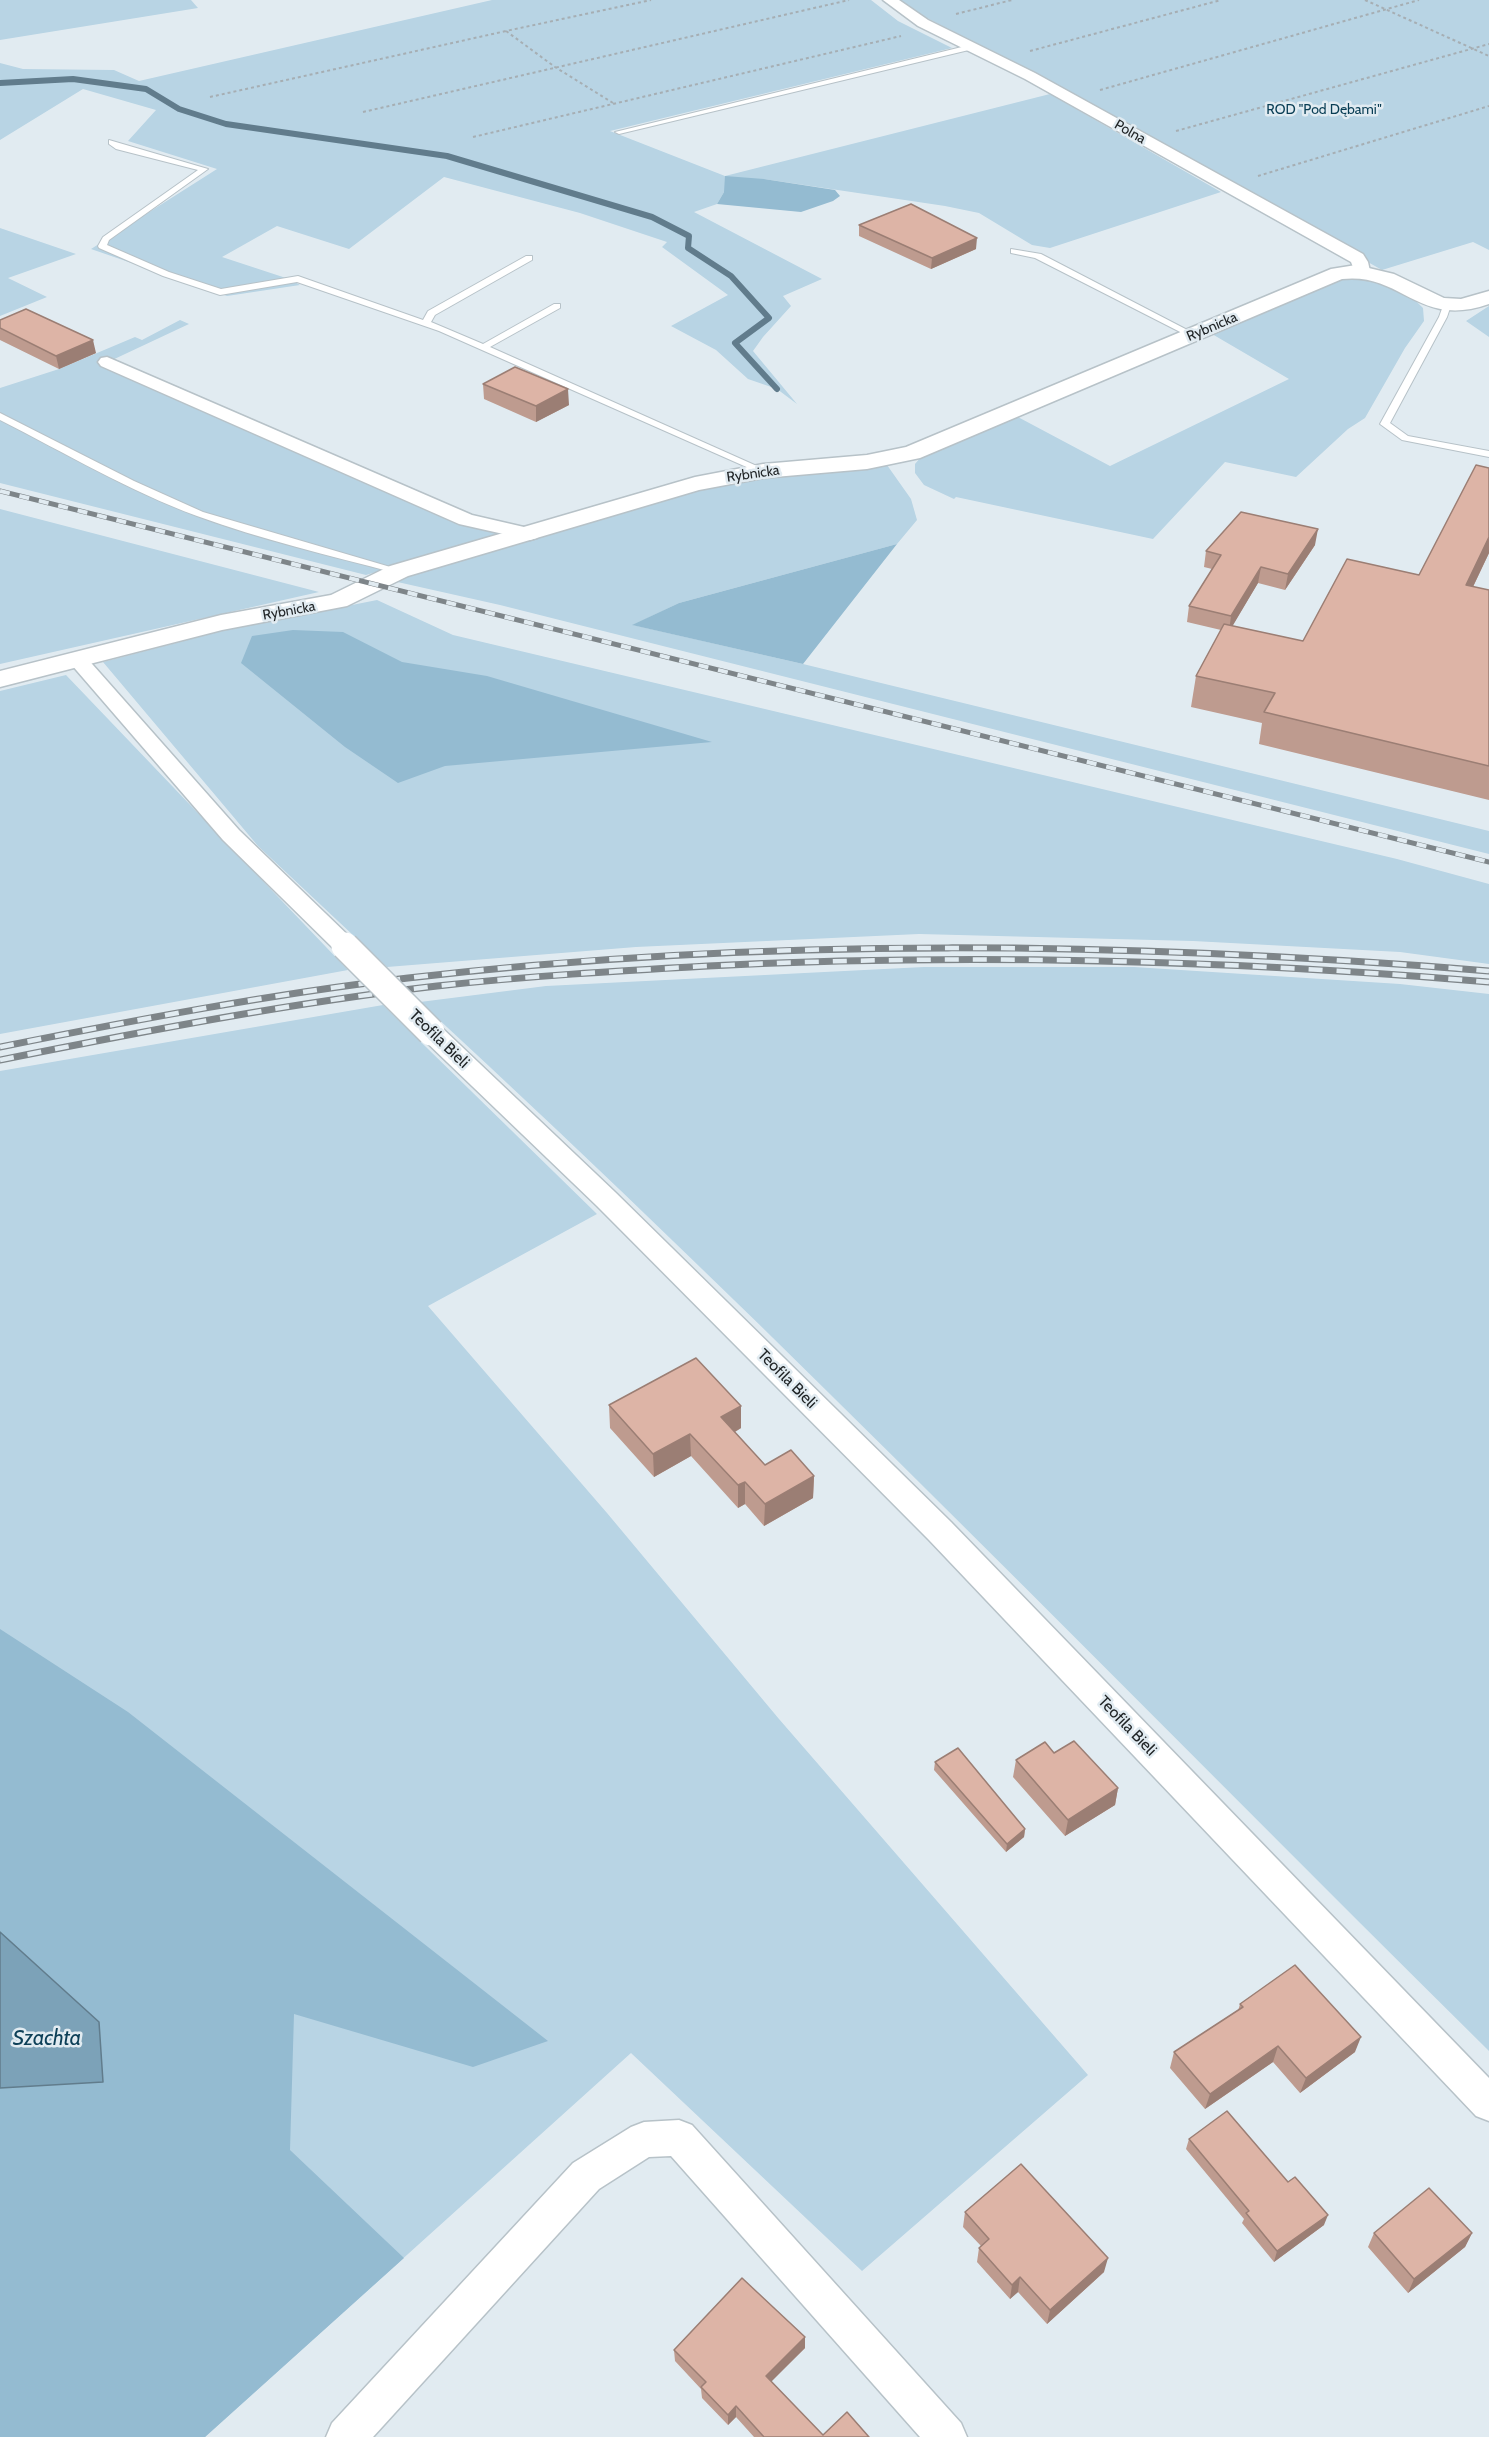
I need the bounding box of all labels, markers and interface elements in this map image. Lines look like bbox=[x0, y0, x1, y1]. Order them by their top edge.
park label: ROD "Pod Dębami" bbox=[1266, 102, 1382, 118]
street label: Polna bbox=[1111, 116, 1149, 148]
street label: Rybnicka bbox=[1184, 309, 1240, 345]
street label: Rybnicka bbox=[725, 462, 781, 486]
street label: Rybnicka bbox=[261, 598, 317, 624]
street label: Teofila Bieli bbox=[405, 1006, 473, 1072]
street label: Teofila Bieli bbox=[753, 1345, 821, 1413]
street label: Teofila Bieli bbox=[1094, 1692, 1160, 1760]
water label: Szachta bbox=[13, 2026, 81, 2052]

